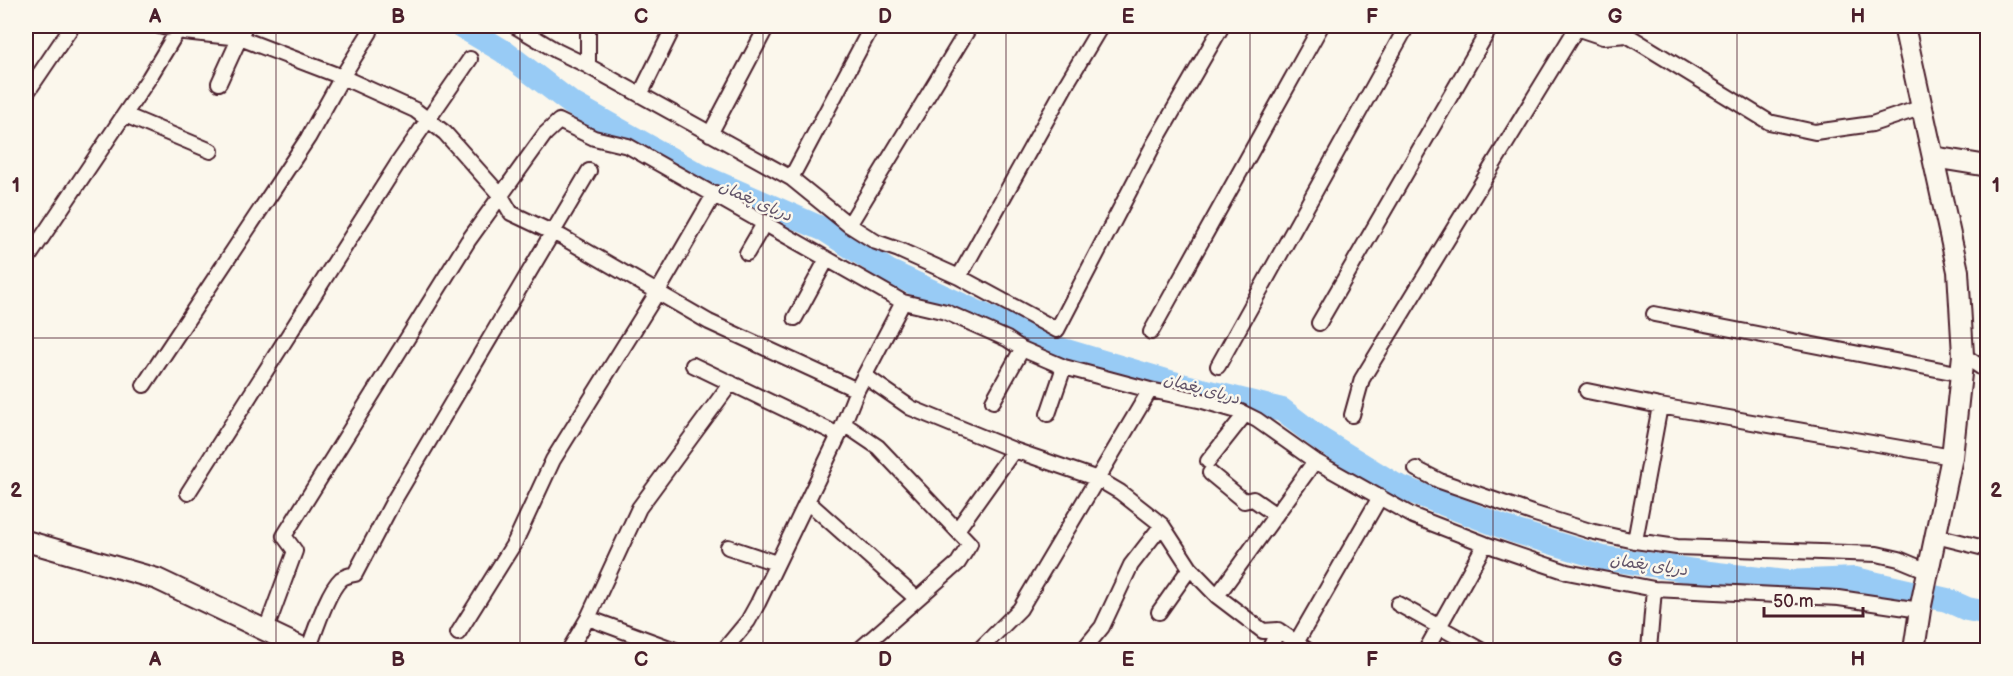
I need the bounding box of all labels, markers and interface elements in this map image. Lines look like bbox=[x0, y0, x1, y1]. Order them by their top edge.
text: A bbox=[148, 5, 162, 29]
text: B bbox=[391, 5, 405, 29]
text: C bbox=[634, 5, 648, 29]
text: D bbox=[878, 5, 892, 29]
text: E bbox=[1122, 5, 1135, 29]
text: F bbox=[1366, 5, 1378, 29]
text: G bbox=[1608, 5, 1623, 29]
text: H bbox=[1851, 5, 1865, 29]
text: 1 bbox=[12, 174, 20, 198]
text: 1 bbox=[1992, 174, 2000, 198]
water label: دریای پغمان bbox=[716, 177, 795, 226]
water label: دریای پغمان bbox=[1161, 370, 1242, 409]
text: 2 bbox=[10, 479, 22, 503]
text: 2 bbox=[1990, 479, 2002, 503]
water label: دریای پغمان bbox=[1609, 551, 1689, 580]
scale bar bbox=[1764, 580, 1863, 618]
text: 50 m bbox=[1773, 591, 1814, 612]
text: A bbox=[148, 648, 162, 672]
text: B bbox=[391, 648, 405, 672]
text: C bbox=[634, 648, 648, 672]
text: D bbox=[878, 648, 892, 672]
text: E bbox=[1122, 648, 1135, 672]
text: F bbox=[1366, 648, 1378, 672]
text: G bbox=[1608, 648, 1623, 672]
text: H bbox=[1851, 648, 1865, 672]

